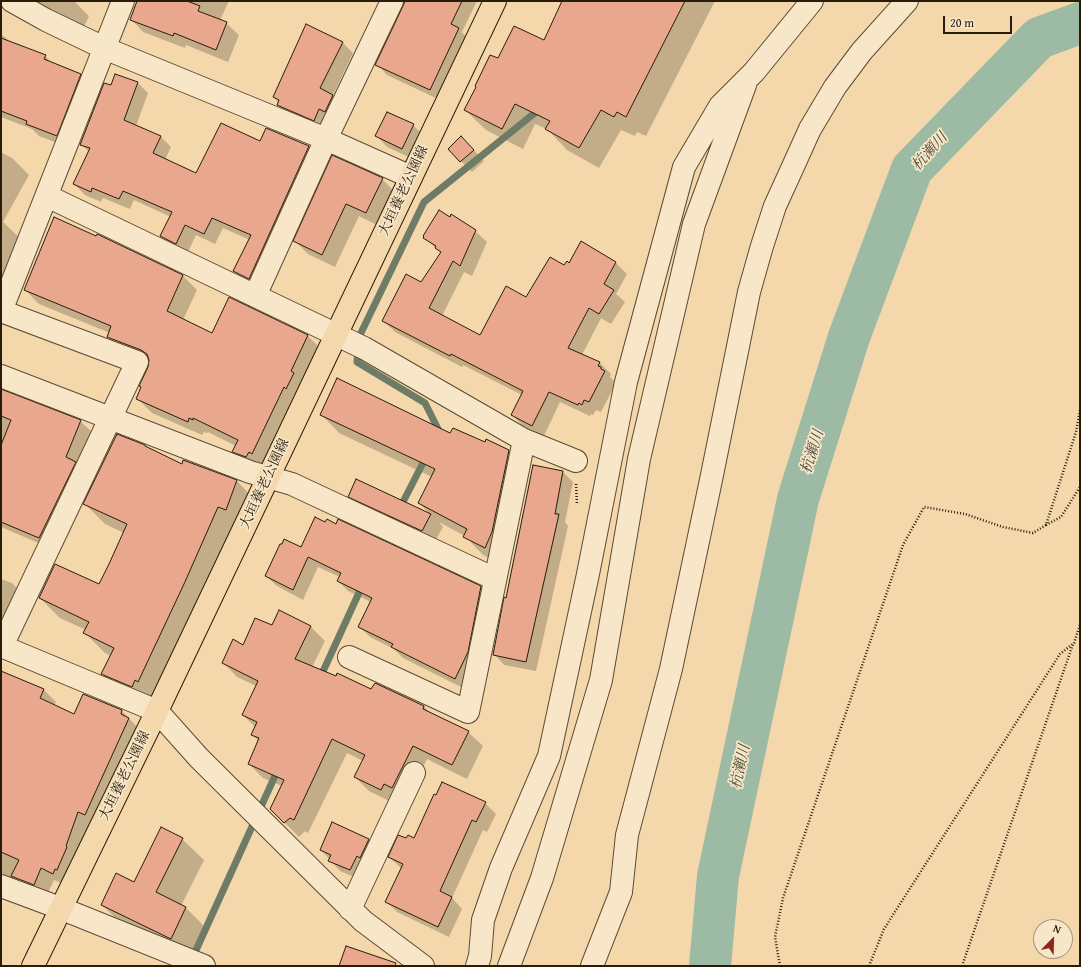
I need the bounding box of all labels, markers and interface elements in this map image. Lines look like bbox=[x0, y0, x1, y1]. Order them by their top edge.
scale bar bbox=[945, 8, 1014, 34]
text: 20 m bbox=[950, 14, 974, 31]
water label: 杭瀬川 bbox=[908, 129, 952, 175]
street label: 大垣養老公園線 bbox=[376, 143, 432, 239]
water label: 杭瀬川 bbox=[798, 428, 828, 476]
street label: 大垣養老公園線 bbox=[237, 436, 293, 532]
street label: 大垣養老公園線 bbox=[96, 728, 154, 824]
water label: 杭瀬川 bbox=[728, 743, 754, 791]
north arrow bbox=[1033, 919, 1073, 959]
text: N bbox=[1051, 920, 1064, 938]

